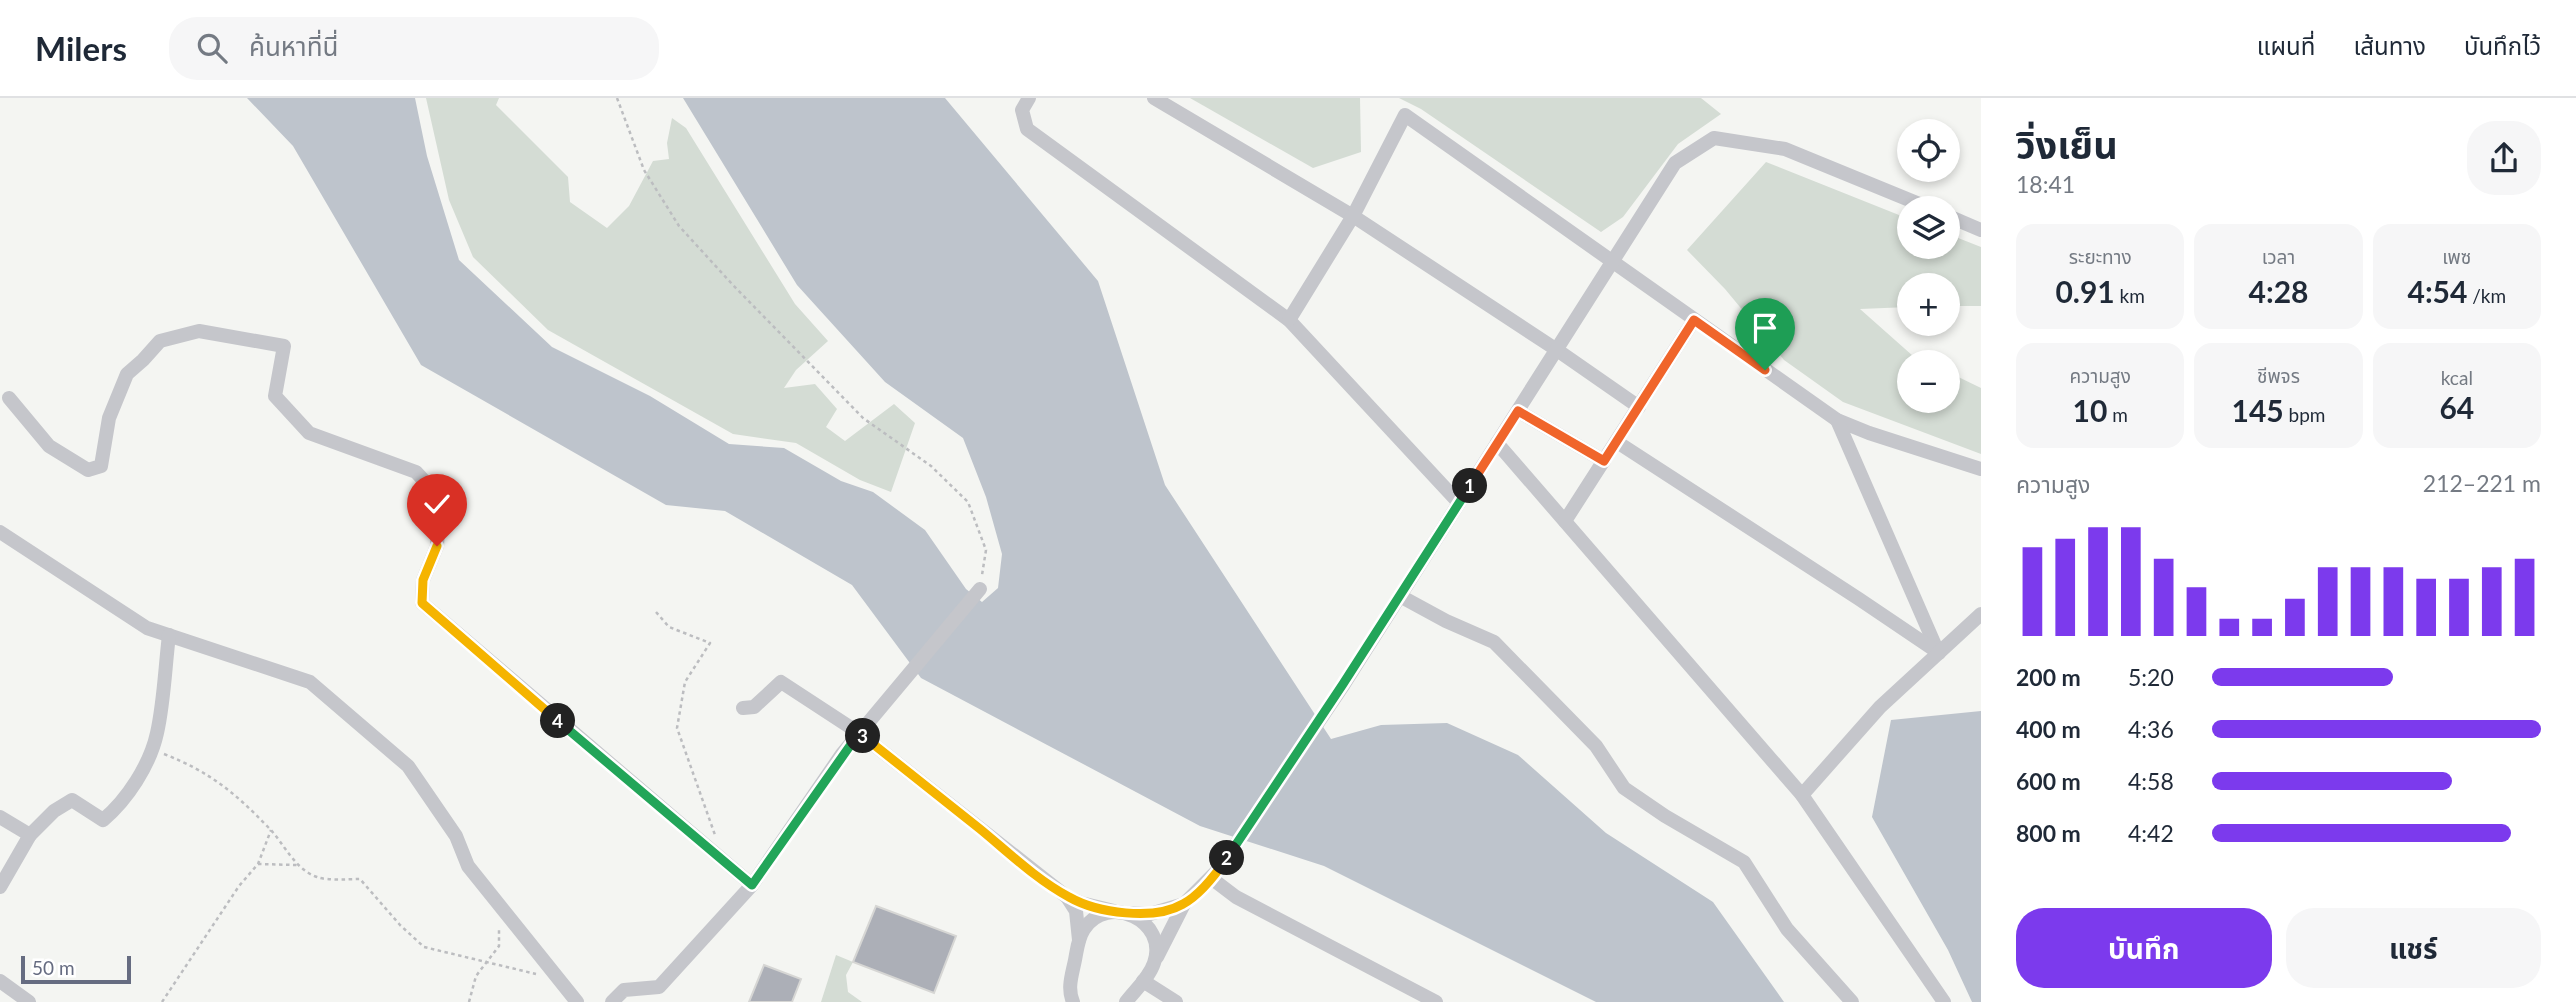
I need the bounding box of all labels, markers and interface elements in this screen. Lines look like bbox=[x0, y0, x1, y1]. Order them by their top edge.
search box bbox=[169, 17, 659, 80]
text: Milers bbox=[35, 28, 127, 68]
icon: search bbox=[193, 29, 231, 67]
text: ค้นหาที่นี่ bbox=[249, 30, 338, 62]
text: แผนที่ bbox=[2257, 31, 2315, 60]
text: เส้นทาง bbox=[2353, 31, 2426, 60]
text: บันทึกไว้ bbox=[2464, 31, 2541, 60]
map controls bbox=[1897, 119, 1960, 413]
button: locate bbox=[1897, 119, 1960, 182]
text: วิ่งเย็น bbox=[2016, 121, 2118, 167]
button: share bbox=[2467, 121, 2541, 195]
text: 18:41 bbox=[2016, 170, 2075, 198]
button: layers bbox=[1897, 196, 1960, 259]
text: ระยะทาง bbox=[2069, 245, 2132, 268]
text: เวลา bbox=[2262, 245, 2295, 268]
text: เพซ bbox=[2442, 245, 2471, 268]
button: + bbox=[1897, 273, 1960, 336]
text: 0.91 bbox=[2055, 273, 2115, 309]
text: 4:28 bbox=[2249, 273, 2308, 309]
text: 4:54 bbox=[2407, 273, 2467, 309]
text: km bbox=[2115, 284, 2145, 307]
text: /km bbox=[2467, 284, 2506, 307]
pin bbox=[1735, 298, 1795, 370]
icon: arrive bbox=[1746, 309, 1784, 347]
button: − bbox=[1897, 350, 1960, 413]
text: ความสูง bbox=[2069, 364, 2131, 387]
text: ชีพจร bbox=[2257, 364, 2300, 387]
text: kcal bbox=[2441, 366, 2473, 389]
text: 64 bbox=[2439, 389, 2474, 425]
text: 10 bbox=[2073, 392, 2107, 428]
text: 145 bbox=[2232, 392, 2284, 428]
text: m bbox=[2107, 403, 2128, 426]
text: bpm bbox=[2284, 403, 2325, 426]
pin: 1 bbox=[1452, 468, 1488, 504]
text: 212–221 m bbox=[2423, 469, 2541, 497]
text: ความสูง bbox=[2016, 470, 2090, 498]
pin bbox=[407, 474, 467, 546]
text: 1 bbox=[1464, 474, 1475, 497]
icon: check bbox=[418, 485, 456, 523]
text: 200 m bbox=[2016, 663, 2081, 691]
text: 5:20 bbox=[2128, 663, 2174, 691]
pin: 4 bbox=[540, 704, 576, 738]
text: 4 bbox=[552, 709, 563, 732]
text: 400 m bbox=[2016, 715, 2081, 743]
text: 4:36 bbox=[2128, 715, 2174, 743]
pin: 3 bbox=[846, 718, 880, 754]
text: 3 bbox=[857, 724, 868, 747]
text: 600 m bbox=[2016, 767, 2081, 795]
text: 4:58 bbox=[2128, 767, 2174, 795]
text: 800 m bbox=[2016, 819, 2081, 847]
text: 4:42 bbox=[2128, 819, 2174, 847]
pin: 2 bbox=[1210, 840, 1244, 876]
text: 2 bbox=[1221, 846, 1232, 869]
button: บันทึก bbox=[2016, 908, 2272, 988]
button: แชร์ bbox=[2286, 908, 2541, 988]
scale bar bbox=[21, 953, 131, 985]
text: 50 m bbox=[32, 956, 75, 979]

